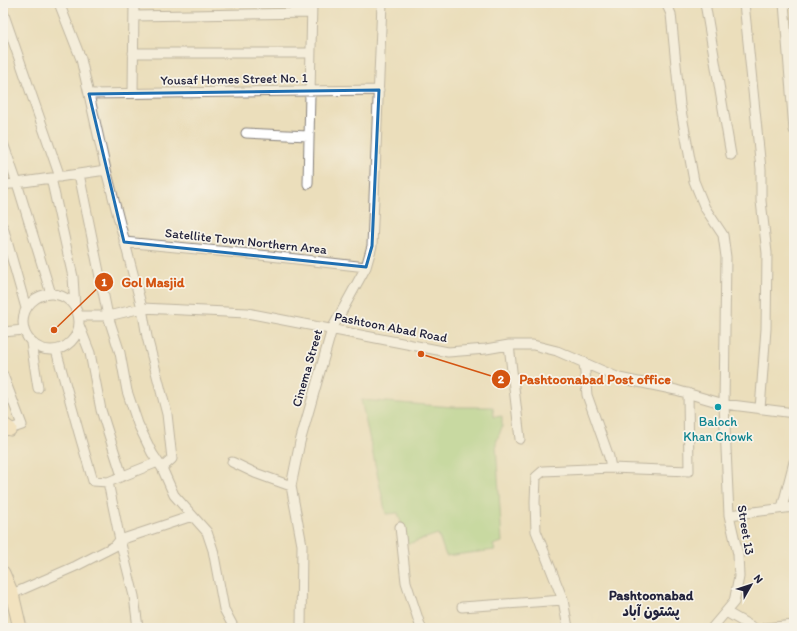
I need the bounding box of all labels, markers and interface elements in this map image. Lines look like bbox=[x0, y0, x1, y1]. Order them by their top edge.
street label: Yousaf Homes Street No. 1 bbox=[160, 70, 308, 88]
street label: Satellite Town Northern Area bbox=[164, 225, 328, 257]
callout: Gol Masjid bbox=[94, 269, 193, 295]
text: Gol Masjid bbox=[121, 274, 185, 291]
text: 1 bbox=[101, 275, 107, 289]
street label: Pashtoon Abad Road bbox=[333, 309, 449, 345]
street label: Cinema Street bbox=[289, 327, 325, 408]
callout: Pashtoonabad Post office bbox=[491, 366, 679, 392]
text: Pashtoonabad Post office bbox=[519, 371, 671, 388]
text: 2 bbox=[498, 372, 505, 386]
marker: Baloch Khan Chowk bbox=[713, 402, 723, 412]
place label: Baloch Khan Chowk bbox=[683, 414, 753, 444]
street label: Street 13 bbox=[735, 504, 757, 556]
north arrow bbox=[731, 565, 771, 605]
text: N bbox=[751, 572, 766, 586]
district label: Pashtoonabad پشتون آباد bbox=[609, 587, 694, 621]

